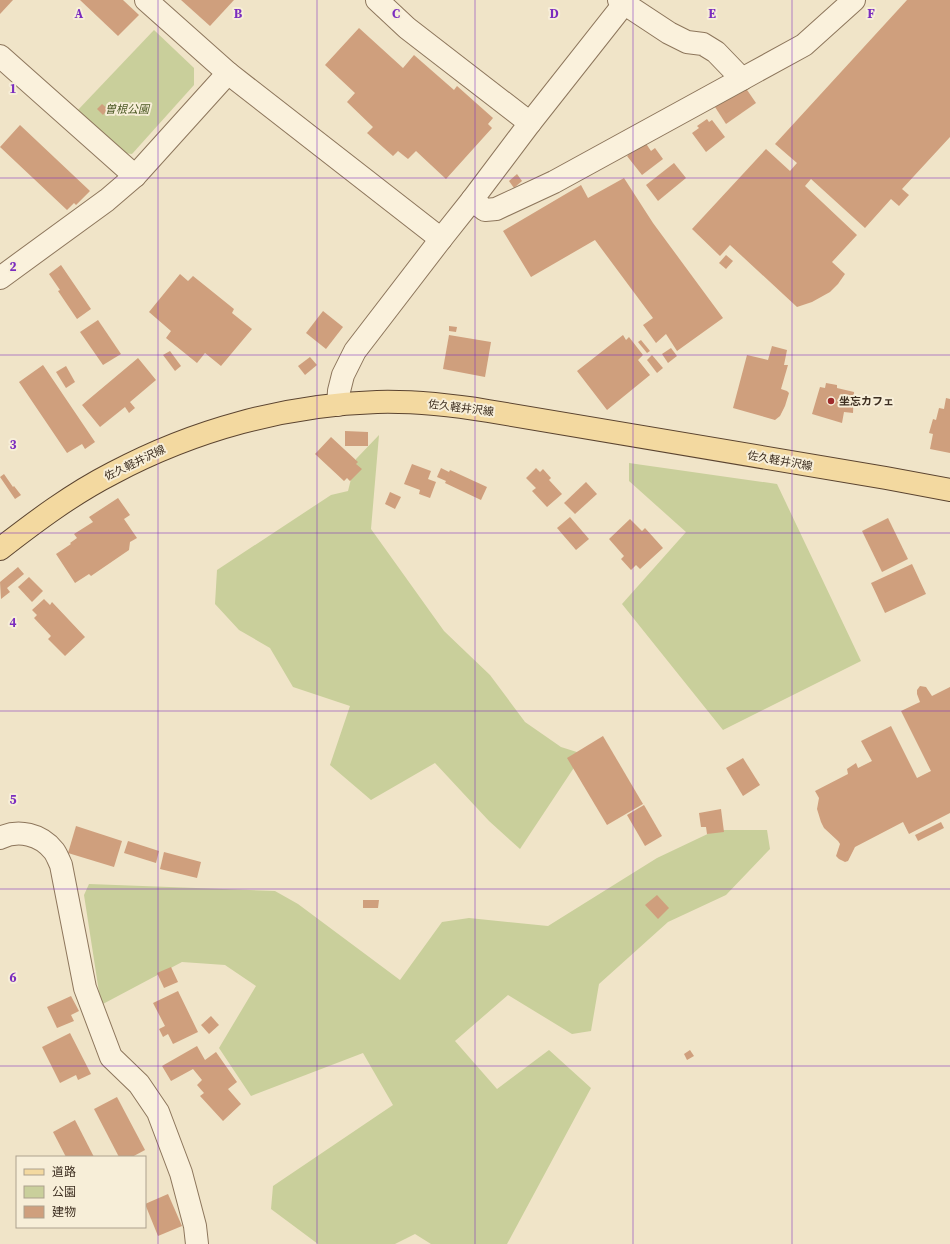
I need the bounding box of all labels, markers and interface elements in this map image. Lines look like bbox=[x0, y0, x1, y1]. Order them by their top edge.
text: A bbox=[75, 5, 84, 22]
text: B bbox=[234, 5, 243, 22]
text: C bbox=[392, 5, 400, 22]
text: D bbox=[549, 5, 559, 22]
text: E bbox=[708, 5, 716, 22]
text: F bbox=[867, 5, 875, 22]
text: 1 bbox=[9, 80, 17, 97]
park label: 曽根公園 bbox=[105, 102, 151, 117]
text: 2 bbox=[9, 258, 17, 275]
place label: 坐忘カフェ bbox=[839, 394, 894, 409]
marker: 坐忘カフェ bbox=[826, 396, 836, 406]
street label: 佐久軽井沢線 bbox=[427, 397, 495, 419]
text: 3 bbox=[9, 436, 17, 453]
street label: 佐久軽井沢線 bbox=[102, 442, 168, 484]
street label: 佐久軽井沢線 bbox=[746, 448, 814, 474]
text: 4 bbox=[9, 614, 17, 631]
text: 5 bbox=[9, 791, 17, 808]
text: 6 bbox=[9, 969, 17, 986]
legend bbox=[16, 1156, 146, 1228]
text: 道路 bbox=[52, 1164, 76, 1180]
text: 公園 bbox=[52, 1184, 76, 1200]
text: 建物 bbox=[52, 1204, 76, 1220]

